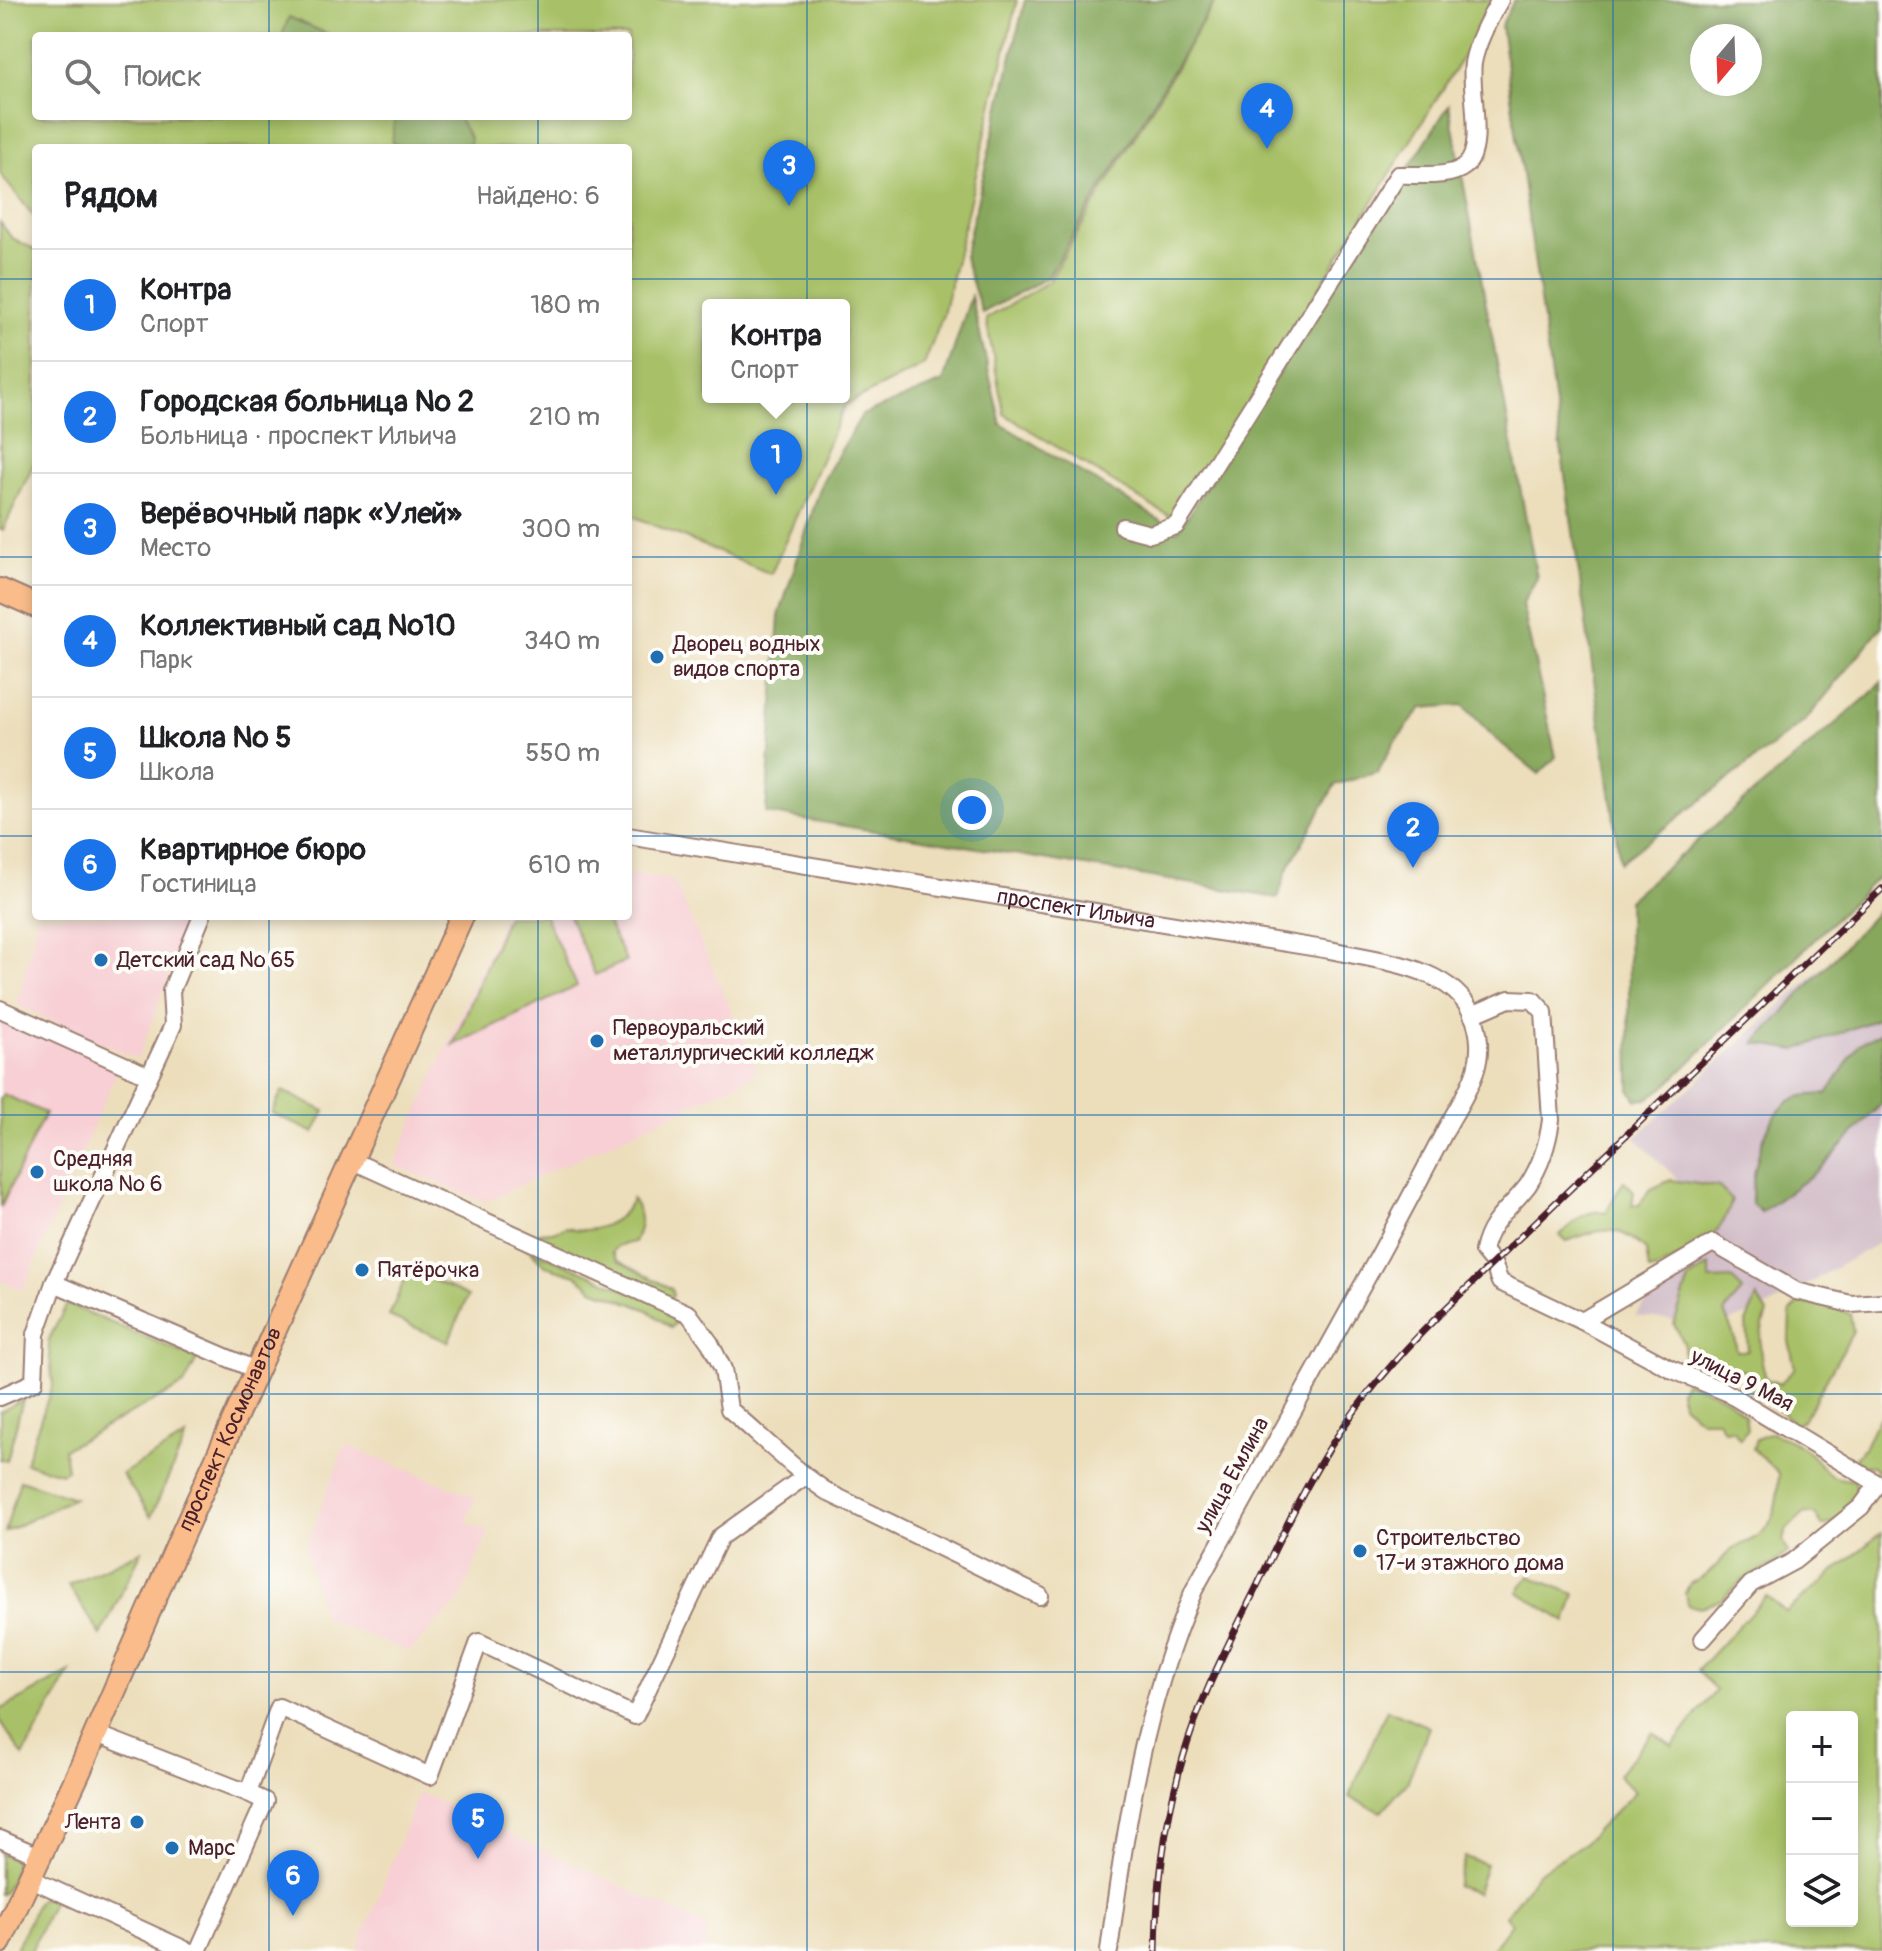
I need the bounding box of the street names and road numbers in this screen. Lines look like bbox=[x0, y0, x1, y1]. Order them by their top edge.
street label: проспект Ильича bbox=[995, 882, 1157, 935]
street label: проспект Космонавтов bbox=[172, 1323, 288, 1536]
street label: улица 9 Мая bbox=[1685, 1342, 1798, 1418]
street label: улица Емлина bbox=[1188, 1412, 1275, 1539]

